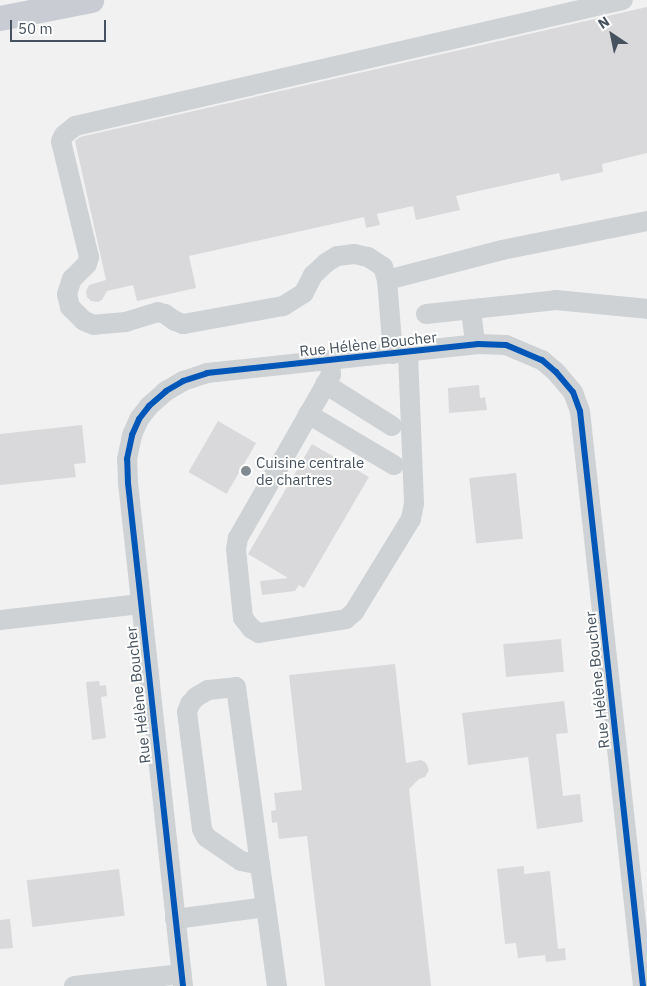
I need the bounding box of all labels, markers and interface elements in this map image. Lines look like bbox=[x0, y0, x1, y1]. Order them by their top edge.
scale bar bbox=[12, 10, 109, 42]
north arrow bbox=[587, 10, 637, 60]
text: N bbox=[594, 12, 613, 33]
text: 50 m bbox=[18, 19, 53, 38]
street label: Rue Hélène Boucher bbox=[299, 328, 437, 360]
place label: Cuisine centrale de chartres bbox=[256, 453, 364, 488]
marker: Cuisine centrale de chartres bbox=[240, 465, 252, 477]
street label: Rue Hélène Boucher bbox=[581, 611, 613, 749]
street label: Rue Hélène Boucher bbox=[122, 626, 154, 764]

